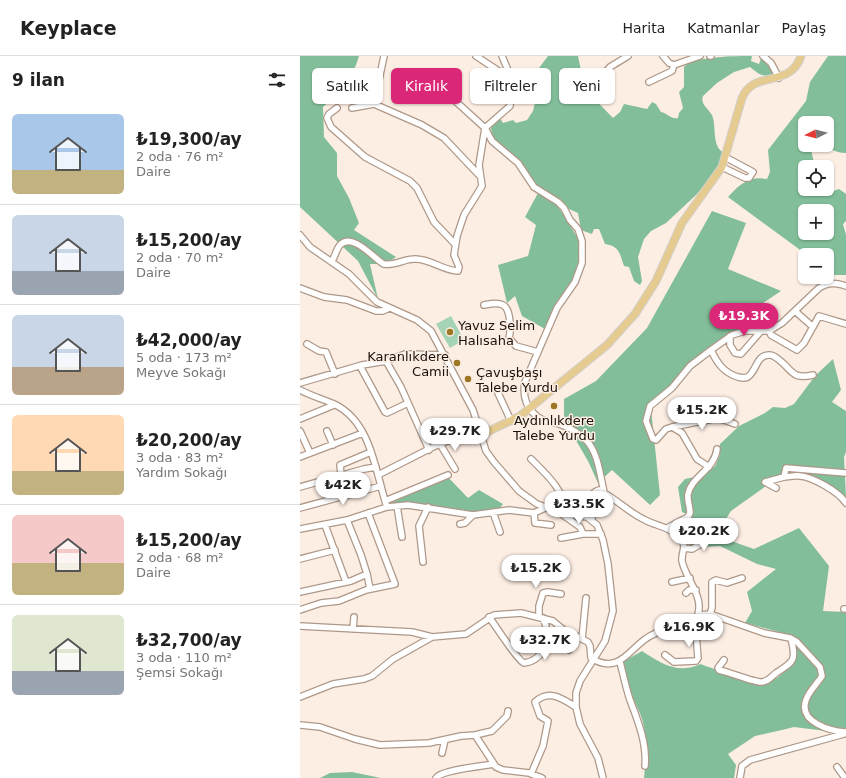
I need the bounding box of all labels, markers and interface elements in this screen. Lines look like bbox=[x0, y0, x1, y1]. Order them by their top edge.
text: Keyplace bbox=[20, 17, 117, 39]
text: Harita bbox=[622, 20, 665, 36]
text: Katmanlar bbox=[687, 20, 760, 36]
text: Paylaş bbox=[782, 20, 826, 36]
chip: Satılık bbox=[312, 68, 383, 104]
chip: Kiralık bbox=[391, 68, 462, 104]
chip: Filtreler bbox=[470, 68, 551, 104]
chip: Yeni bbox=[559, 68, 615, 104]
icon: filters bbox=[266, 69, 288, 91]
text: 9 ilan bbox=[12, 70, 65, 90]
north arrow bbox=[798, 116, 834, 152]
map controls bbox=[798, 116, 834, 284]
text: ₺19,300/ay bbox=[136, 129, 242, 149]
icon: home bbox=[44, 130, 92, 178]
text: 2 oda · 76 m² bbox=[136, 149, 224, 164]
button: locate bbox=[798, 160, 834, 196]
text: Daire bbox=[136, 164, 171, 179]
button: + bbox=[798, 204, 834, 240]
text: ₺15,200/ay bbox=[136, 230, 242, 250]
icon: home bbox=[44, 231, 92, 279]
button: − bbox=[798, 248, 834, 284]
text: 2 oda · 70 m² bbox=[136, 250, 224, 265]
text: Daire bbox=[136, 265, 171, 280]
pin: ₺19.3K bbox=[711, 303, 777, 337]
text: ₺19.3K bbox=[718, 308, 770, 323]
place label: Yavuz Selim Halısaha bbox=[457, 318, 535, 348]
marker: Yavuz Selim Halısaha bbox=[445, 327, 455, 337]
text: ₺42,000/ay bbox=[136, 330, 242, 350]
icon: home bbox=[44, 331, 92, 379]
place label: Karanlıkdere Camii bbox=[367, 349, 449, 379]
text: 5 oda · 173 m² bbox=[136, 350, 232, 365]
marker: Karanlıkdere Camii bbox=[452, 358, 462, 368]
text: Meyve Sokağı bbox=[136, 365, 226, 380]
place label: Çavuşbaşı Talebe Yurdu bbox=[475, 365, 558, 395]
marker: Çavuşbaşı Talebe Yurdu bbox=[463, 374, 473, 384]
pin: ₺15.2K bbox=[669, 397, 735, 431]
marker: Aydınlıkdere Talebe Yurdu bbox=[549, 401, 559, 411]
text: ₺15.2K bbox=[676, 402, 728, 417]
place label: Aydınlıkdere Talebe Yurdu bbox=[512, 413, 595, 443]
pin: ₺29.7K bbox=[422, 418, 488, 452]
text: ₺29.7K bbox=[429, 423, 481, 438]
text: ₺20,200/ay bbox=[136, 430, 242, 450]
icon: home bbox=[44, 431, 92, 479]
text: 3 oda · 83 m² bbox=[136, 450, 224, 465]
text: Yardım Sokağı bbox=[136, 465, 227, 480]
pin: ₺42K bbox=[319, 472, 367, 506]
text: ₺42K bbox=[324, 477, 362, 492]
pin: ₺33.5K bbox=[546, 491, 612, 525]
text: ₺33.5K bbox=[553, 496, 605, 511]
pin: ₺20.2K bbox=[671, 518, 737, 552]
text: ₺20.2K bbox=[678, 523, 730, 538]
text: ₺15,200/ay bbox=[136, 530, 242, 550]
icon: home bbox=[44, 531, 92, 579]
text: 2 oda · 68 m² bbox=[136, 550, 224, 565]
pin: ₺15.2K bbox=[503, 555, 569, 589]
text: ₺15.2K bbox=[510, 560, 562, 575]
text: Daire bbox=[136, 565, 171, 580]
pin: ₺16.9K bbox=[656, 614, 722, 648]
text: ₺16.9K bbox=[663, 619, 715, 634]
pin: ₺32.7K bbox=[512, 627, 578, 661]
text: ₺32,700/ay bbox=[136, 630, 242, 650]
icon: home bbox=[44, 631, 92, 679]
text: ₺32.7K bbox=[519, 632, 571, 647]
text: 3 oda · 110 m² bbox=[136, 650, 232, 665]
text: Şemsi Sokağı bbox=[136, 665, 223, 680]

